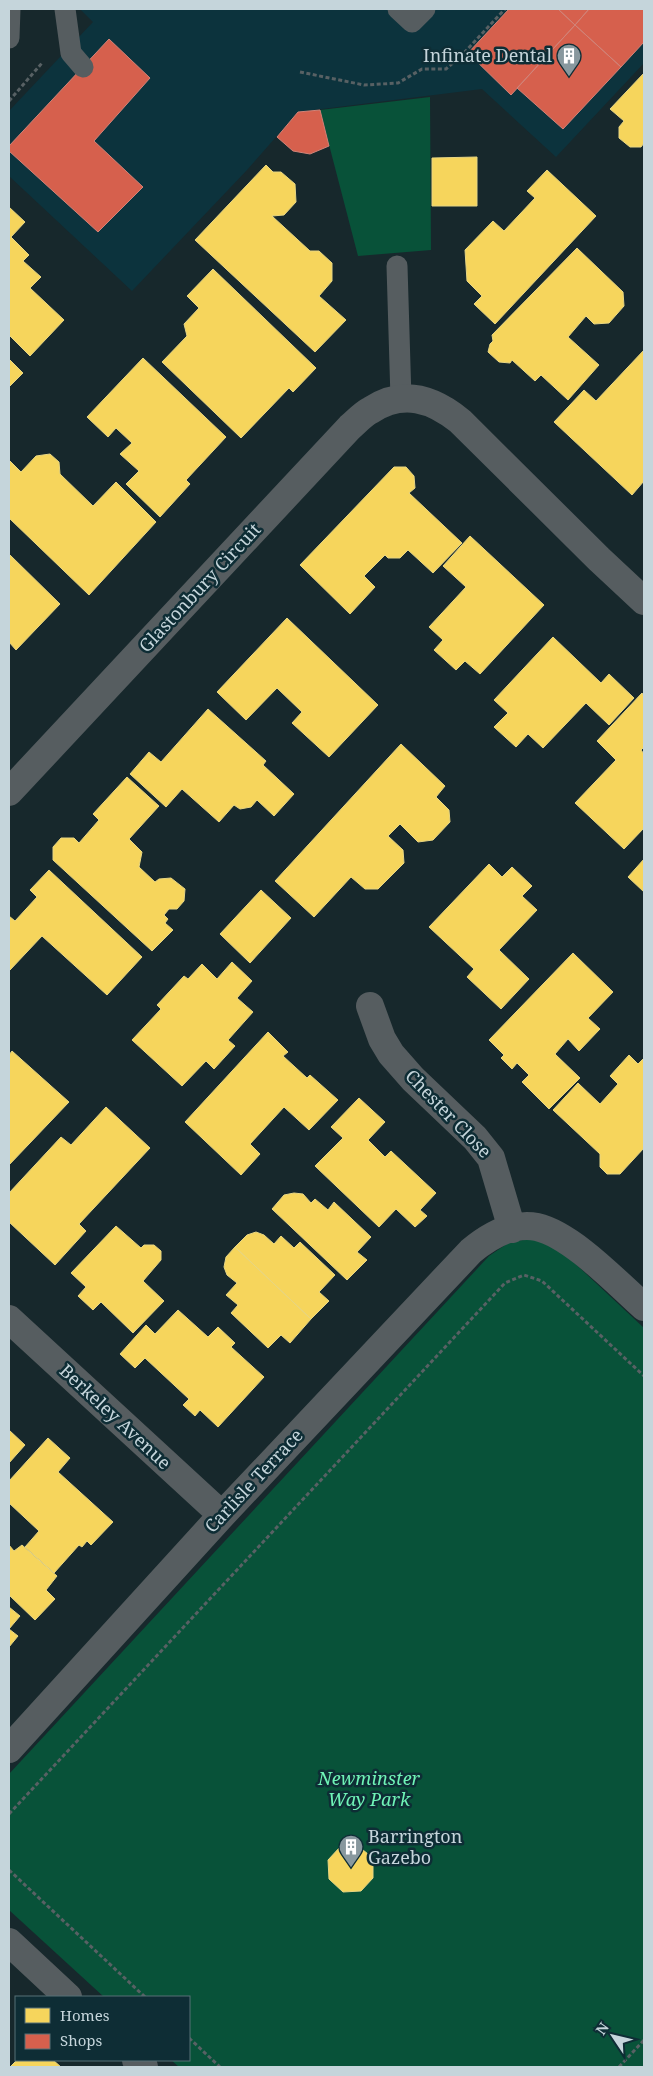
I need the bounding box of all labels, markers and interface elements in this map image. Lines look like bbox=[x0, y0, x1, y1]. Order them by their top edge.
place label: Infinate Dental bbox=[423, 43, 552, 67]
building icon: Infinate Dental bbox=[556, 43, 582, 77]
street label: Glastonbury Circuit bbox=[133, 518, 266, 657]
street label: Chester Close bbox=[400, 1064, 497, 1163]
street label: Berkeley Avenue bbox=[55, 1358, 177, 1474]
street label: Carlisle Terrace bbox=[199, 1423, 308, 1538]
park label: Newminster Way Park bbox=[317, 1766, 421, 1811]
place label: Barrington Gazebo bbox=[368, 1824, 463, 1869]
building icon: Barrington Gazebo bbox=[338, 1834, 364, 1868]
legend bbox=[15, 1996, 190, 2061]
text: Homes bbox=[60, 2005, 110, 2025]
north arrow bbox=[588, 2011, 638, 2061]
text: N bbox=[591, 2018, 613, 2038]
text: Shops bbox=[60, 2030, 103, 2050]

